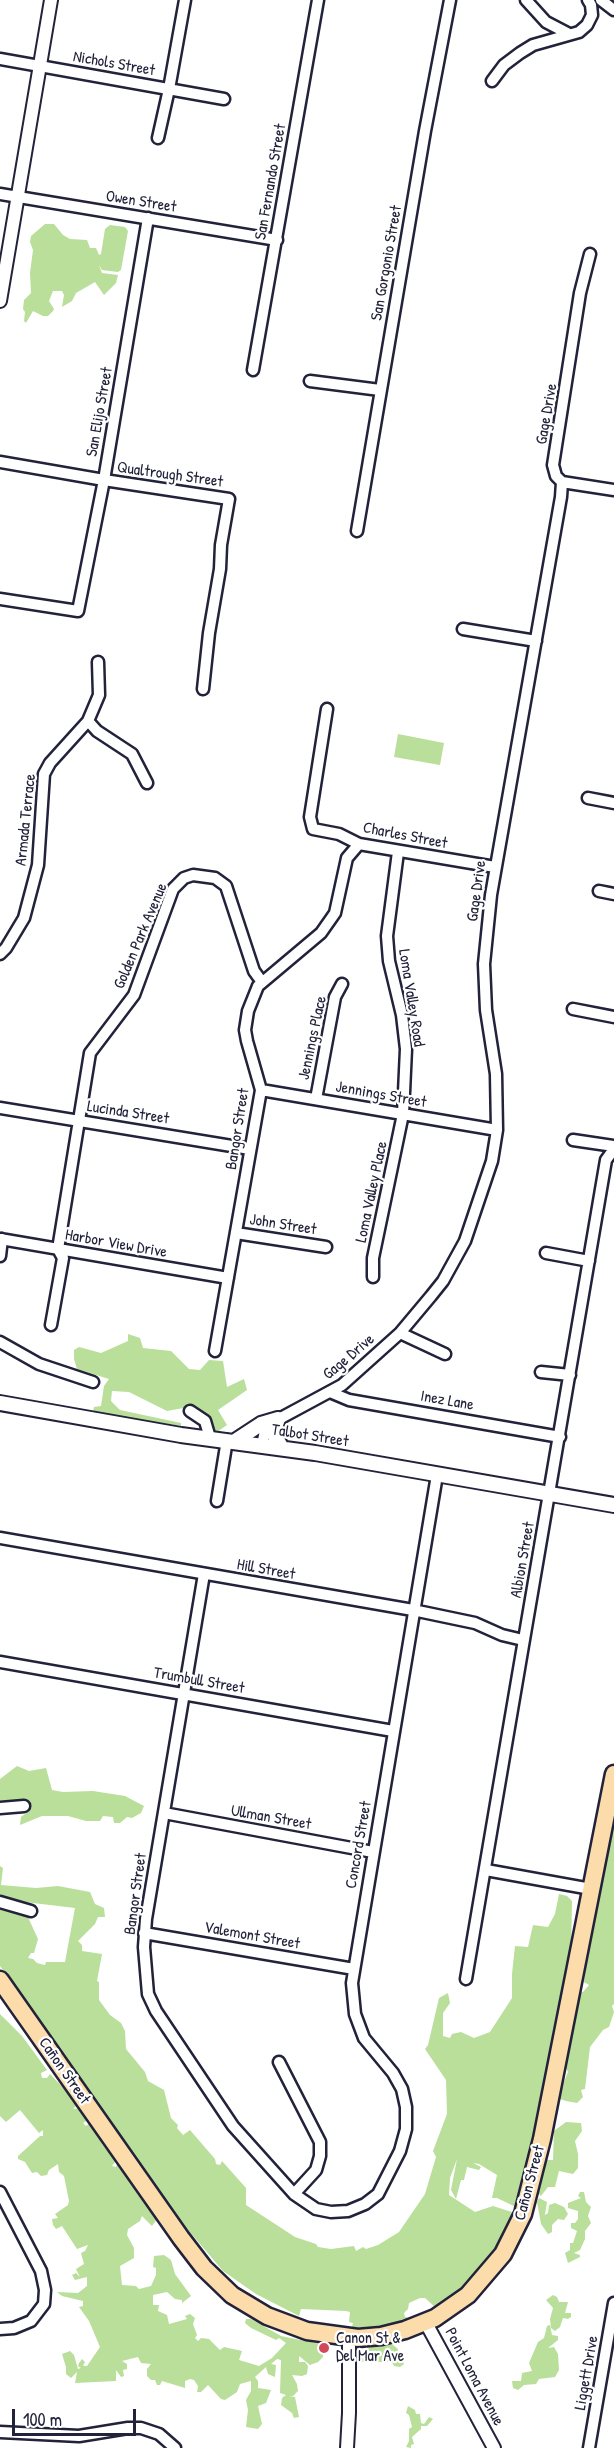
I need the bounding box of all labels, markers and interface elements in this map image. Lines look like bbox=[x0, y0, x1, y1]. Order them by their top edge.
street label: Nichols Street bbox=[72, 47, 156, 81]
street label: San Fernando Street bbox=[251, 123, 291, 241]
street label: Owen Street bbox=[105, 187, 177, 217]
street label: San Gorgonio Street bbox=[367, 204, 407, 322]
street label: San Elijo Street bbox=[83, 366, 117, 458]
street label: Gage Drive bbox=[532, 382, 562, 446]
street label: Qualtrough Street bbox=[116, 458, 224, 492]
street label: Armada Terrace bbox=[12, 773, 40, 867]
street label: Charles Street bbox=[361, 818, 449, 854]
street label: Gage Drive bbox=[463, 859, 491, 923]
street label: Golden Park Avenue bbox=[110, 880, 172, 992]
street label: Loma Valley Road bbox=[394, 948, 428, 1048]
street label: Jennings Place bbox=[295, 994, 331, 1082]
street label: Jennings Street bbox=[334, 1078, 428, 1112]
street label: Bangor Street bbox=[222, 1087, 254, 1171]
street label: Lucinda Street bbox=[86, 1097, 170, 1129]
street label: Loma Valley Place bbox=[352, 1140, 392, 1244]
street label: John Street bbox=[248, 1210, 318, 1240]
street label: Harbor View Drive bbox=[64, 1226, 168, 1262]
street label: Gage Drive bbox=[319, 1330, 379, 1384]
street label: Inez Lane bbox=[419, 1387, 475, 1415]
street label: Talbot Street bbox=[270, 1420, 350, 1452]
street label: Albion Street bbox=[507, 1520, 539, 1600]
street label: Hill Street bbox=[235, 1555, 297, 1585]
street label: Trumbull Street bbox=[152, 1664, 246, 1698]
street label: Concord Street bbox=[342, 1800, 376, 1890]
street label: Ullman Street bbox=[229, 1802, 313, 1834]
street label: Bangor Street bbox=[121, 1852, 151, 1936]
street label: Valemont Street bbox=[203, 1918, 301, 1954]
street label: Cañon Street bbox=[34, 2034, 94, 2108]
street label: Cañon Street bbox=[511, 2143, 549, 2223]
street label: Point Loma Avenue bbox=[440, 2325, 508, 2429]
place label: Canon St & Del Mar Ave bbox=[336, 2329, 404, 2367]
street label: Liggett Drive bbox=[571, 2334, 603, 2412]
marker: Canon St & Del Mar Ave bbox=[317, 2341, 331, 2355]
scale bar bbox=[15, 2397, 140, 2435]
text: 100 m bbox=[23, 2407, 62, 2432]

